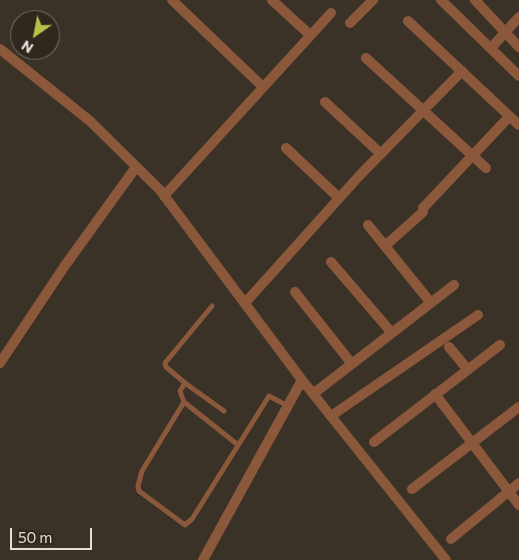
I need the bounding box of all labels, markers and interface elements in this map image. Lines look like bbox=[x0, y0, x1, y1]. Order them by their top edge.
north arrow bbox=[10, 10, 60, 60]
text: N bbox=[18, 37, 36, 57]
scale bar bbox=[12, 518, 95, 550]
text: 50 m bbox=[18, 528, 52, 546]

